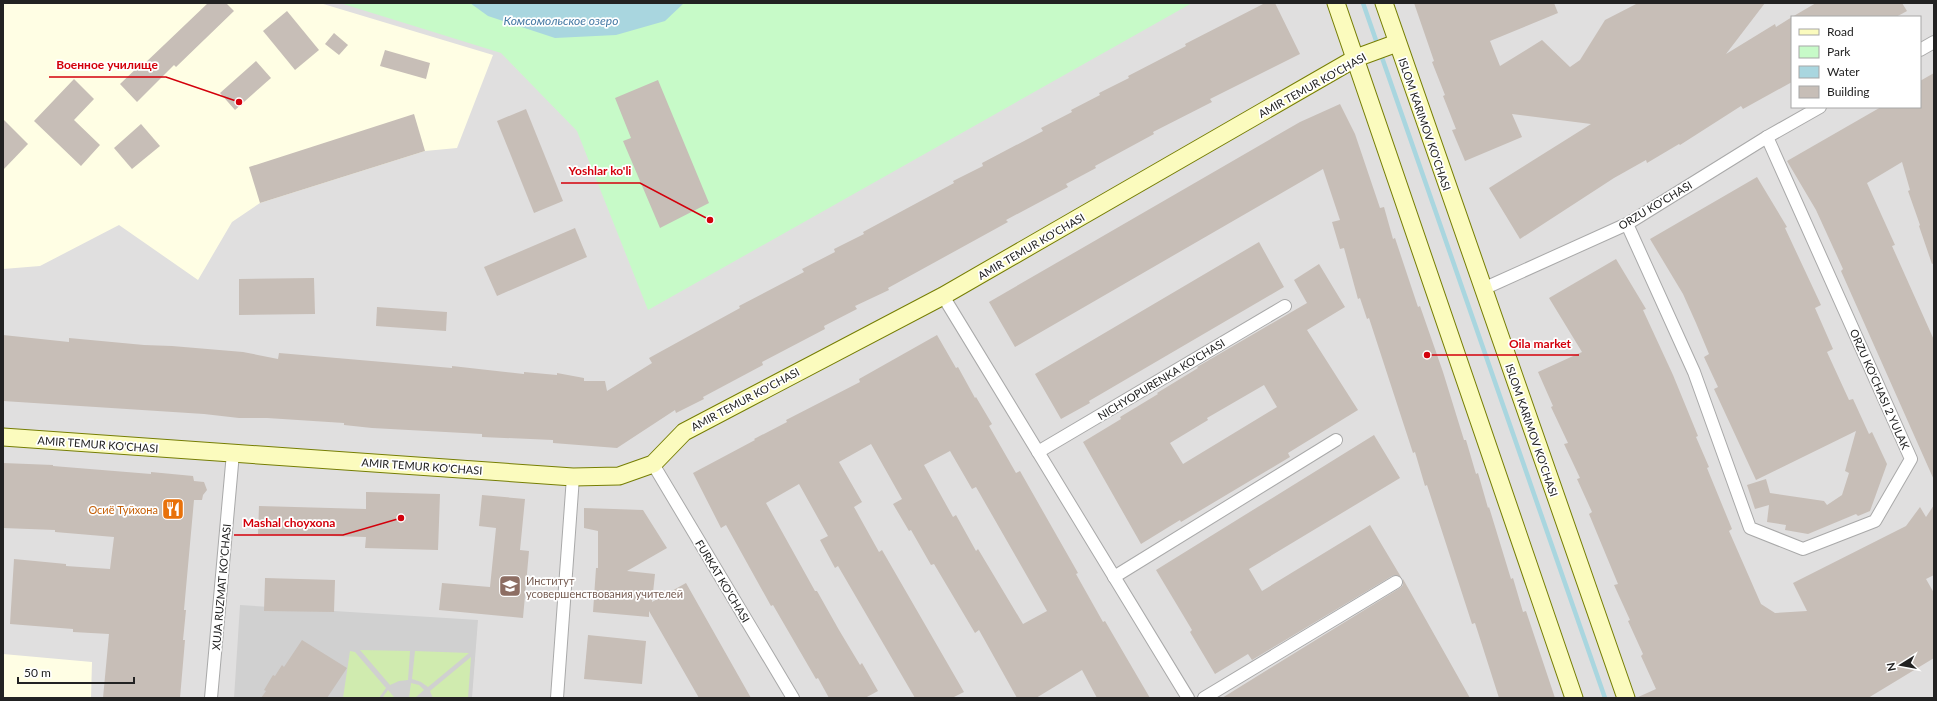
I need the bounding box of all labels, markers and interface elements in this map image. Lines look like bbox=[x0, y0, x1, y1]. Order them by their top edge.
water label: Комсомольское озеро bbox=[504, 13, 618, 28]
legend bbox=[1791, 16, 1921, 108]
text: Road bbox=[1827, 24, 1854, 39]
text: Park bbox=[1827, 44, 1851, 59]
street label: AMIR TEMUR KO'CHASI bbox=[1256, 50, 1368, 120]
callout: Военное училище bbox=[49, 53, 166, 77]
street label: ISLOM KARIMOV KO'CHASI bbox=[1396, 56, 1454, 192]
text: Военное училище bbox=[56, 57, 158, 72]
text: Water bbox=[1827, 64, 1860, 79]
text: Building bbox=[1827, 84, 1870, 99]
callout: Yoshlar ko'li bbox=[561, 159, 640, 183]
text: Yoshlar ko'li bbox=[568, 163, 631, 178]
street label: ORZU KO'CHASI bbox=[1616, 178, 1694, 232]
street label: AMIR TEMUR KO'CHASI bbox=[975, 210, 1087, 282]
street label: ORZU KO'CHASI 2 YULAK bbox=[1848, 327, 1913, 452]
callout: Oila market bbox=[1501, 331, 1579, 355]
street label: NICHYOPURENKA KO'CHASI bbox=[1095, 336, 1227, 422]
text: Oila market bbox=[1509, 336, 1572, 351]
street label: ISLOM KARIMOV KO'CHASI bbox=[1503, 362, 1561, 498]
street label: AMIR TEMUR KO'CHASI bbox=[688, 365, 802, 433]
street label: AMIR TEMUR KO'CHASI bbox=[37, 433, 159, 455]
street label: AMIR TEMUR KO'CHASI bbox=[361, 455, 483, 477]
restaurant icon: Осиё Туйхона bbox=[160, 496, 186, 522]
place label: Осиё Туйхона bbox=[88, 503, 158, 516]
callout: Mashal choyxona bbox=[234, 511, 343, 535]
text: Mashal choyxona bbox=[243, 515, 335, 530]
street label: XUJA RUZMAT KO'CHASI bbox=[209, 523, 233, 651]
street label: FURKAT KO'CHASI bbox=[693, 537, 753, 625]
school or university icon: Институт усовершенствования учителей bbox=[497, 573, 523, 599]
place label: Институт усовершенствования учителей bbox=[526, 574, 683, 600]
north arrow bbox=[1881, 645, 1921, 685]
scale bar bbox=[18, 659, 134, 685]
text: N bbox=[1884, 662, 1898, 672]
text: 50 m bbox=[24, 665, 51, 680]

